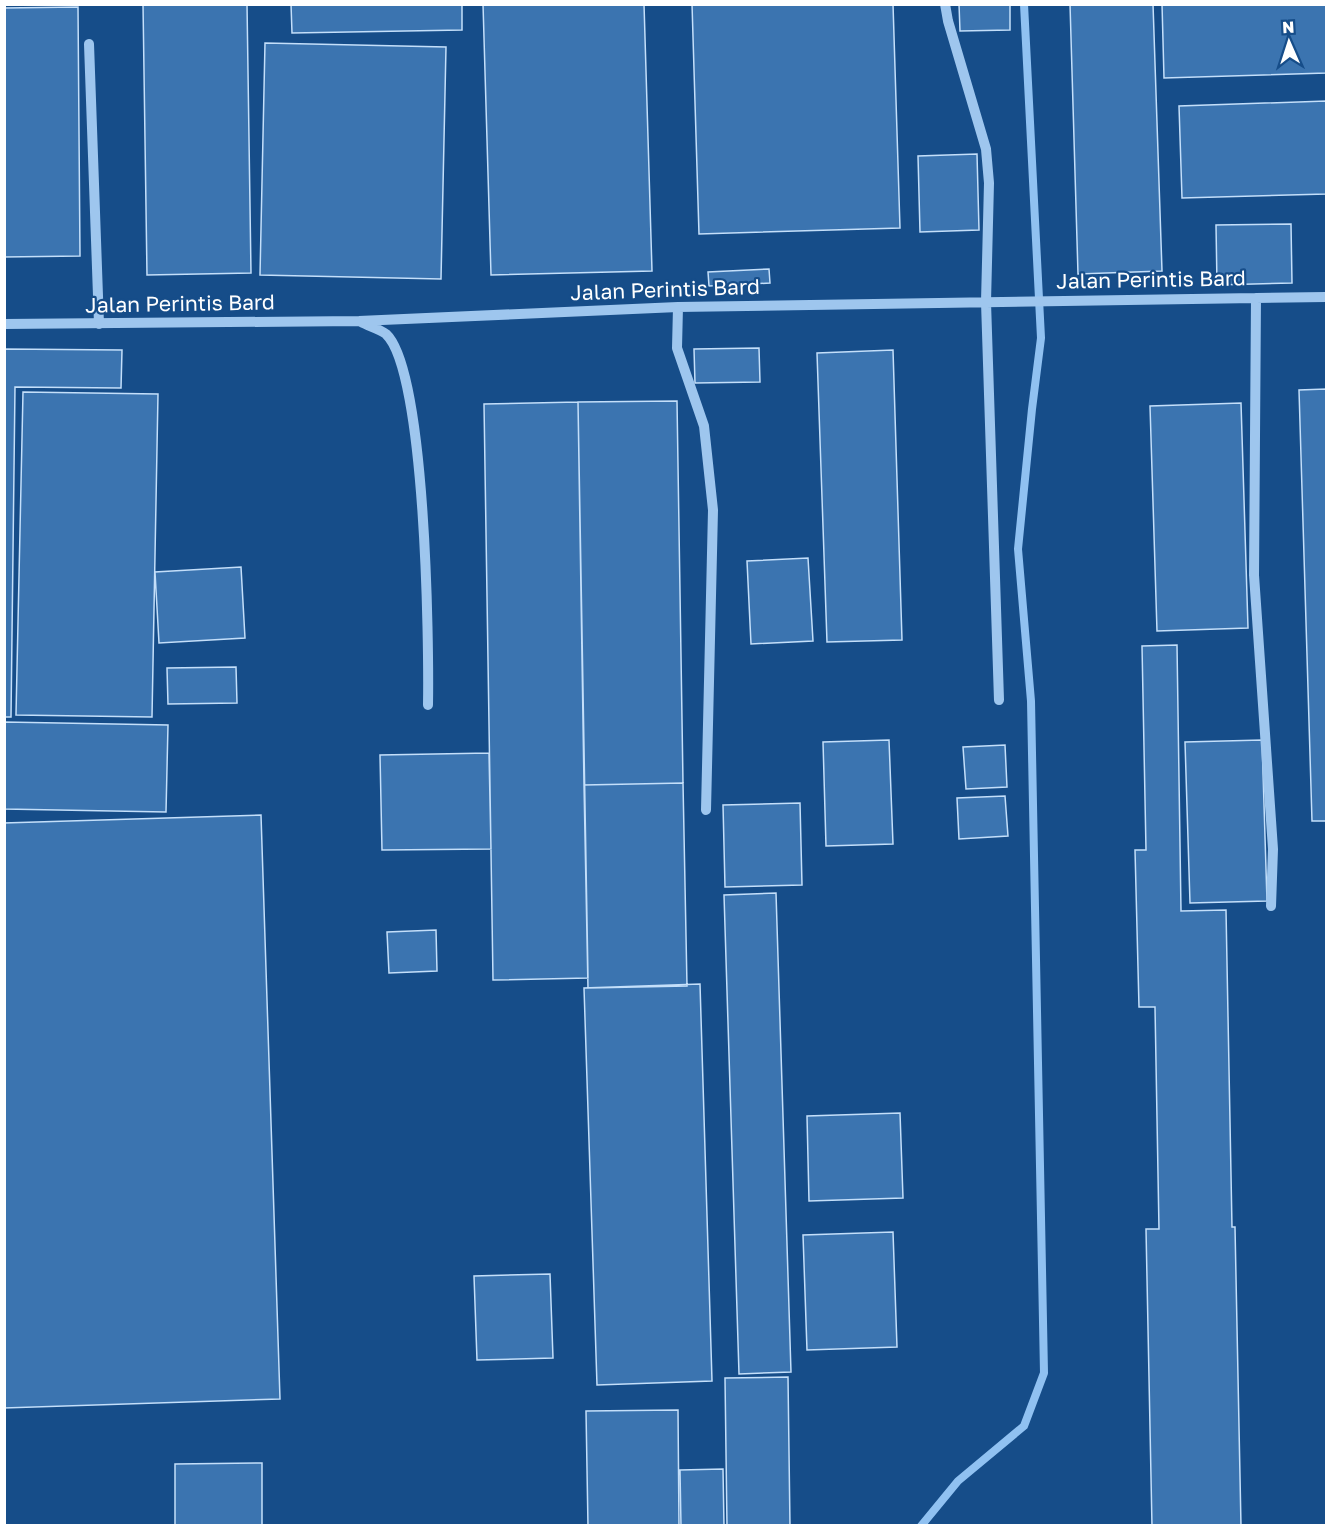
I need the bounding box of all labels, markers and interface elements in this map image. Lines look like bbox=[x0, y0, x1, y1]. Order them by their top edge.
north arrow bbox=[1259, 12, 1319, 72]
text: N bbox=[1282, 17, 1295, 37]
street label: Jalan Perintis Bard bbox=[1056, 264, 1246, 294]
street label: Jalan Perintis Bard bbox=[570, 273, 760, 305]
street label: Jalan Perintis Bard bbox=[85, 288, 275, 318]

